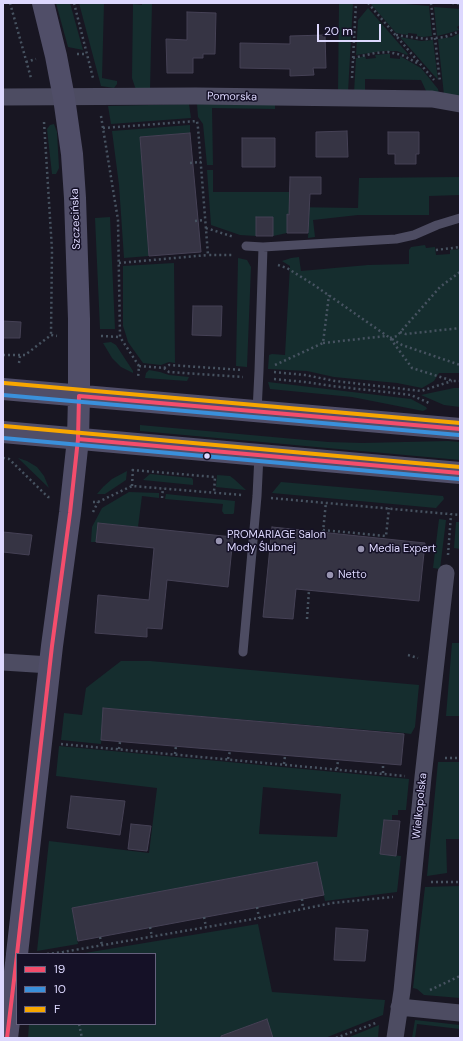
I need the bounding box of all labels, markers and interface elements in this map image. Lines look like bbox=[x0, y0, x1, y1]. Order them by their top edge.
scale bar bbox=[319, 16, 383, 42]
text: 20 m bbox=[324, 23, 353, 39]
street label: Pomorska bbox=[207, 90, 257, 104]
street label: Szczecińska bbox=[68, 188, 84, 250]
unlabelled marker bbox=[202, 451, 212, 461]
place label: PROMARIAGE Salon Mody Ślubnej bbox=[227, 528, 326, 554]
marker: PROMARIAGE Salon Mody Ślubnej bbox=[214, 536, 224, 546]
place label: Media Expert bbox=[369, 542, 436, 556]
marker: Media Expert bbox=[356, 544, 366, 554]
place label: Netto bbox=[338, 568, 367, 582]
marker: Netto bbox=[325, 570, 335, 580]
street label: Wielkopolska bbox=[410, 772, 430, 840]
legend bbox=[16, 953, 156, 1025]
text: 19 bbox=[54, 961, 65, 977]
text: 10 bbox=[54, 981, 66, 997]
text: F bbox=[54, 1001, 60, 1017]

